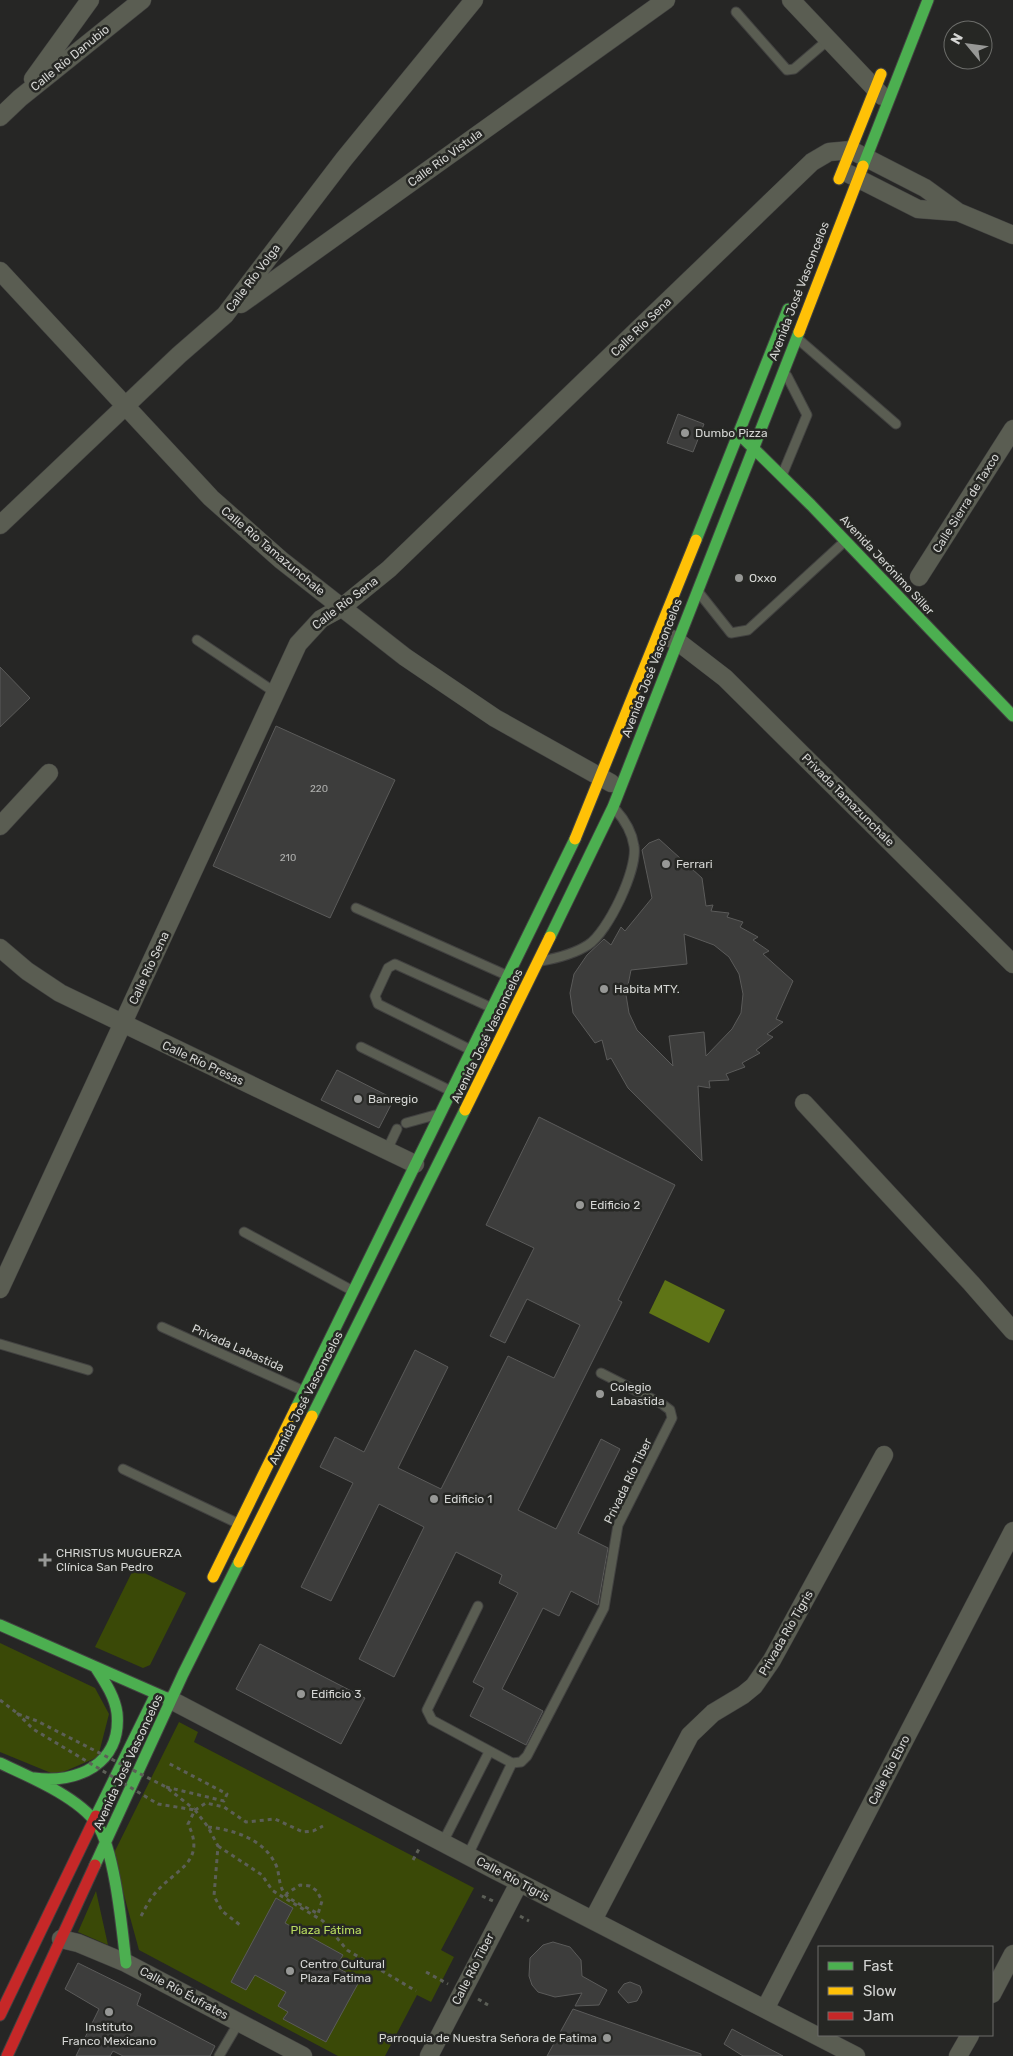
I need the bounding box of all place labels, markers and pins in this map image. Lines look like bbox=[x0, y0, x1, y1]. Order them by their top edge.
place label: Dumbo Pizza bbox=[695, 426, 768, 440]
marker: Dumbo Pizza bbox=[679, 427, 691, 439]
place label: Oxxo bbox=[749, 571, 777, 585]
marker: Oxxo bbox=[733, 572, 745, 584]
place label: Ferrari bbox=[676, 857, 713, 871]
marker: Ferrari bbox=[660, 858, 672, 870]
place label: Habita MTY. bbox=[614, 982, 680, 996]
marker: Habita MTY. bbox=[598, 983, 610, 995]
place label: Banregio bbox=[368, 1092, 418, 1106]
marker: Banregio bbox=[352, 1093, 364, 1105]
place label: Edificio 2 bbox=[590, 1198, 640, 1212]
marker: Edificio 2 bbox=[574, 1199, 586, 1211]
place label: Colegio Labastida bbox=[610, 1380, 665, 1408]
marker: Colegio Labastida bbox=[594, 1388, 606, 1400]
place label: Edificio 1 bbox=[444, 1492, 492, 1506]
marker: Edificio 1 bbox=[428, 1493, 440, 1505]
place label: CHRISTUS MUGUERZA Clínica San Pedro bbox=[56, 1546, 182, 1574]
marker: CHRISTUS MUGUERZA Clínica San Pedro bbox=[38, 1553, 52, 1567]
place label: Edificio 3 bbox=[311, 1687, 361, 1701]
marker: Edificio 3 bbox=[295, 1688, 307, 1700]
place label: Centro Cultural Plaza Fatima bbox=[300, 1957, 385, 1985]
marker: Centro Cultural Plaza Fatima bbox=[284, 1965, 296, 1977]
marker: Instituto Franco Mexicano bbox=[103, 2006, 115, 2018]
place label: Instituto Franco Mexicano bbox=[62, 2020, 156, 2048]
place label: Parroquia de Nuestra Señora de Fatima bbox=[379, 2031, 597, 2045]
marker: Parroquia de Nuestra Señora de Fatima bbox=[601, 2032, 613, 2044]

